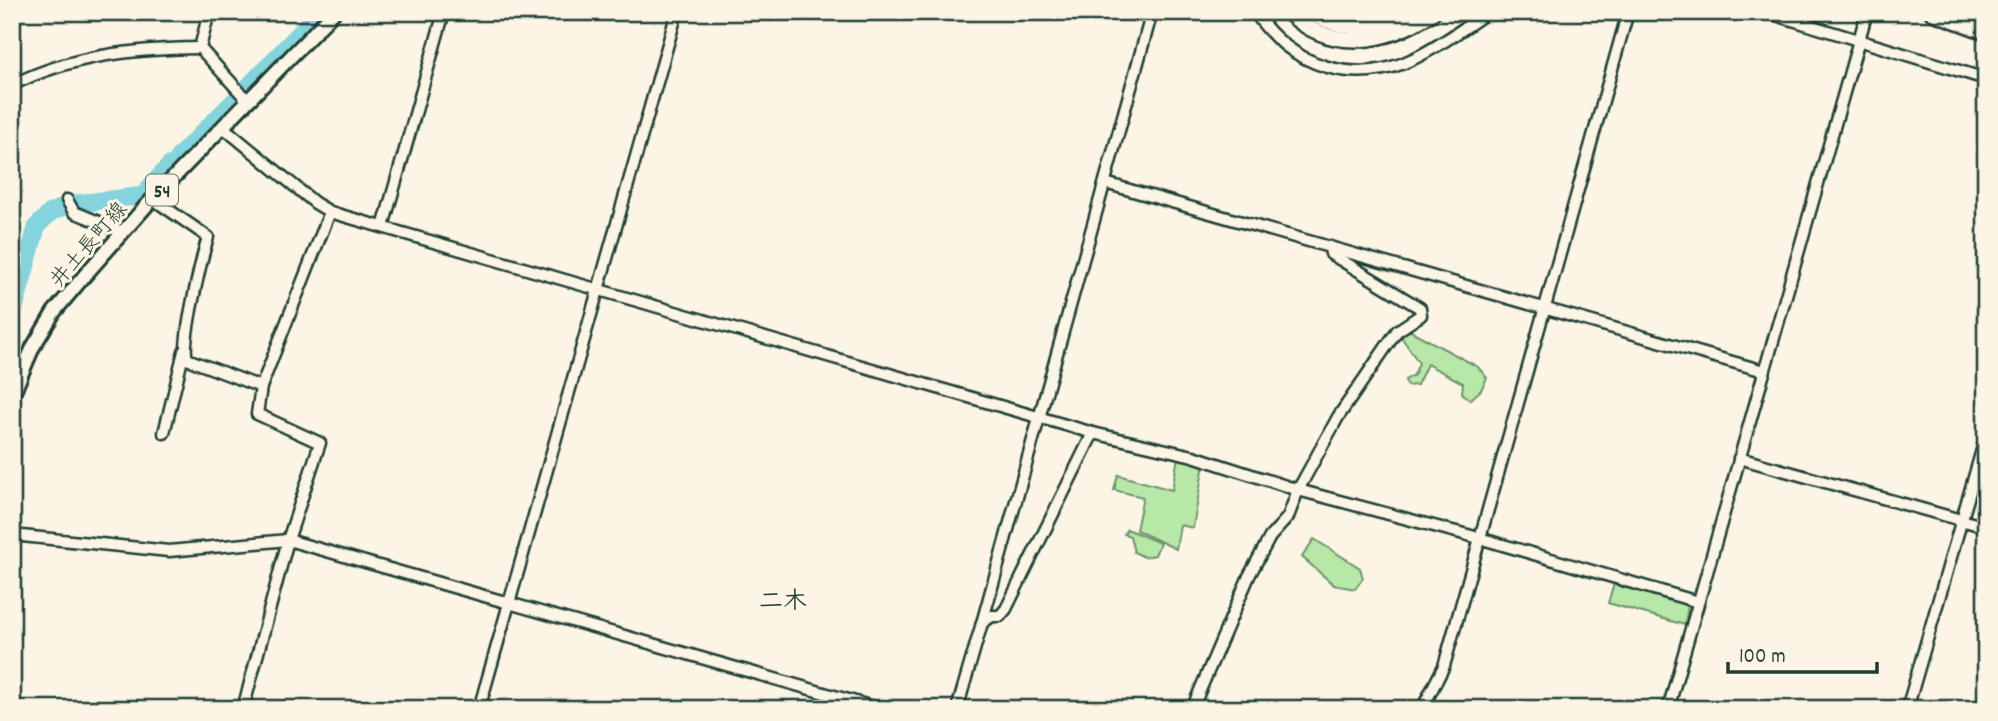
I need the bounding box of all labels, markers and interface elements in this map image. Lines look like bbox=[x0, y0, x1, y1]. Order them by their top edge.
road number: 54 bbox=[146, 174, 178, 206]
street label: 井土長町線 bbox=[45, 197, 136, 295]
district label: 二木 bbox=[759, 586, 807, 620]
scale bar bbox=[1728, 630, 1877, 674]
text: 100 m bbox=[1739, 643, 1786, 673]

